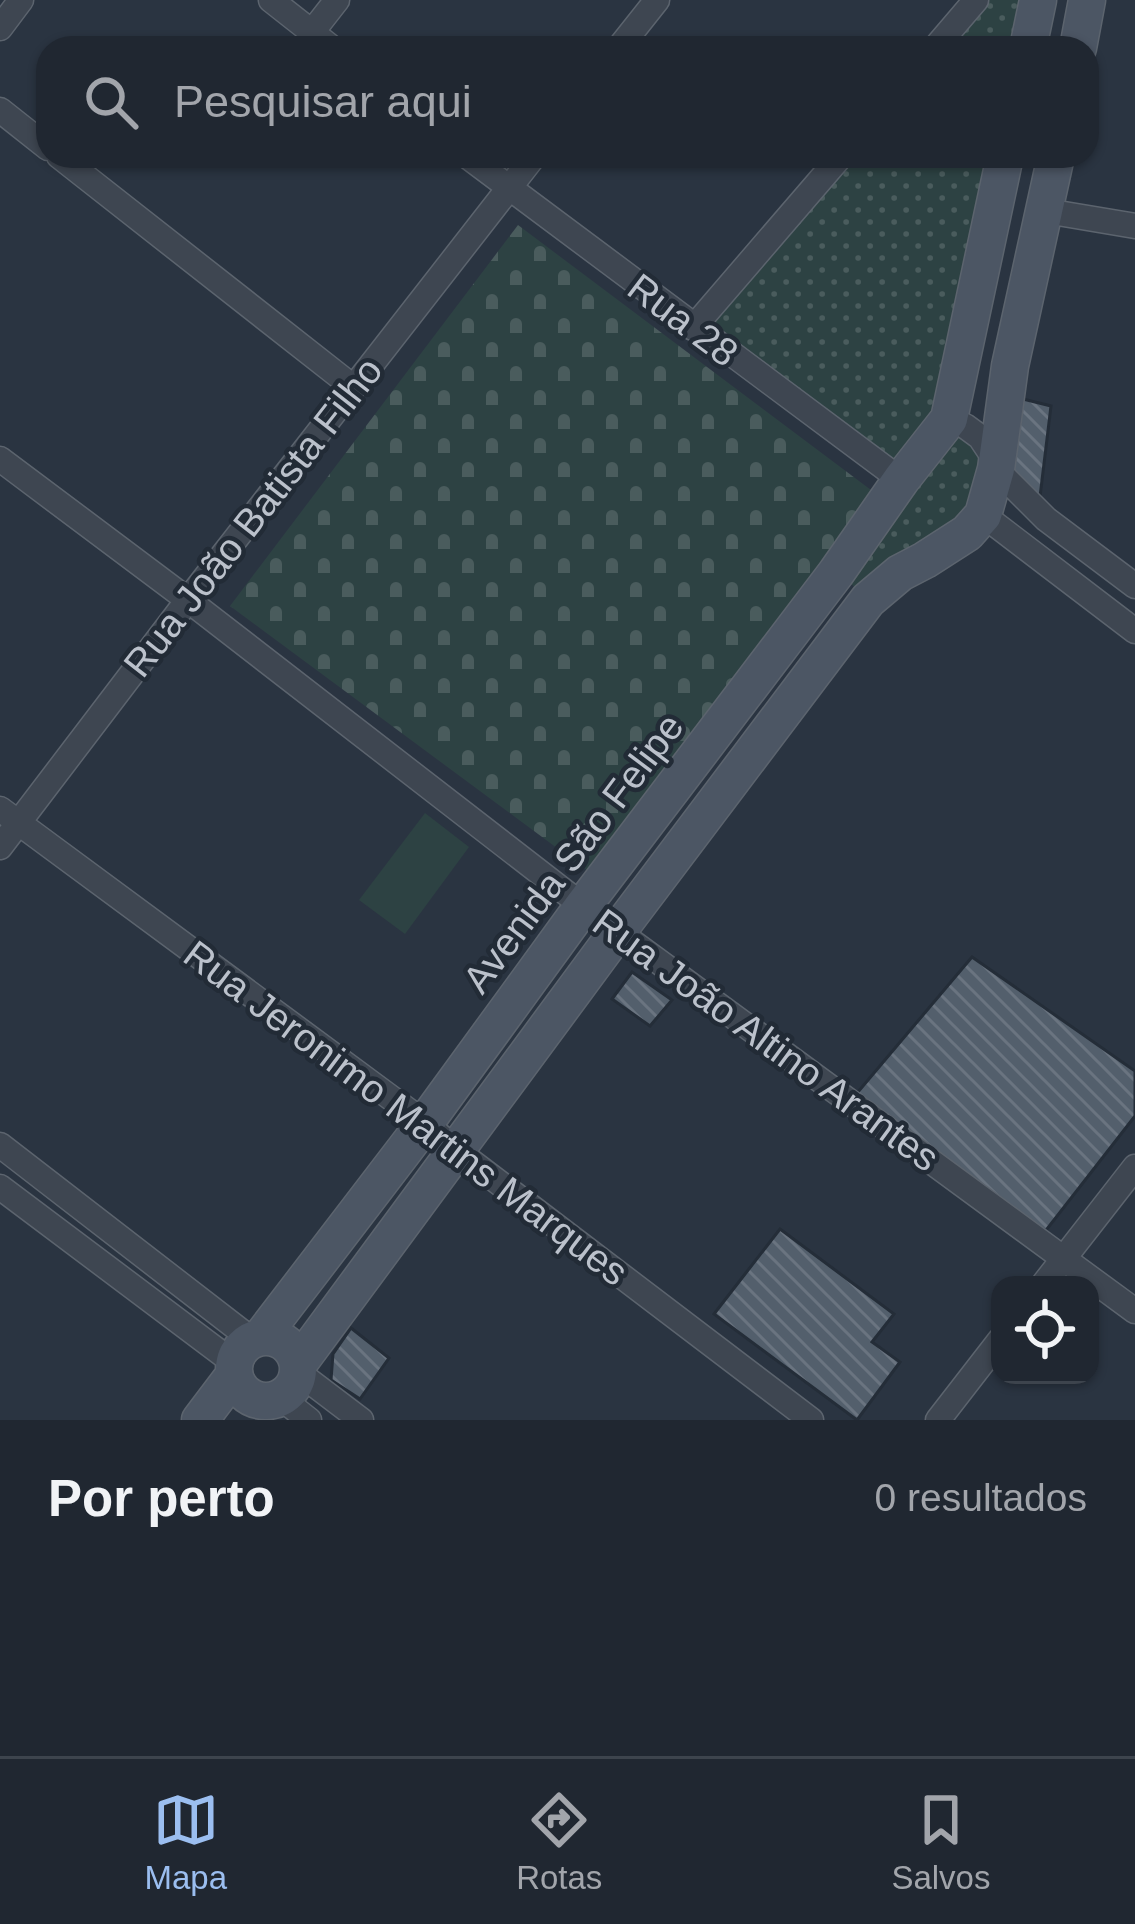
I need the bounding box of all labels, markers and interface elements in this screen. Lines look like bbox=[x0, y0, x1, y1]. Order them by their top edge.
search box bbox=[36, 36, 1099, 168]
icon: search bbox=[78, 69, 144, 135]
text: Pesquisar aqui bbox=[174, 76, 472, 127]
street label: Rua 28 bbox=[620, 265, 746, 375]
street label: Rua João Batista Filho bbox=[115, 349, 391, 685]
street label: Avenida São Felipe bbox=[454, 705, 692, 1001]
street label: Rua João Altino Arantes bbox=[585, 900, 947, 1180]
street label: Rua Jeronimo Martins Marques bbox=[176, 932, 636, 1294]
map controls bbox=[991, 1276, 1099, 1384]
button: locate bbox=[991, 1276, 1099, 1384]
text: Por perto bbox=[48, 1470, 275, 1527]
text: 0 resultados bbox=[875, 1476, 1087, 1519]
tab: Mapa bbox=[145, 1787, 227, 1897]
tab: Rotas bbox=[516, 1787, 602, 1897]
tab: Salvos bbox=[891, 1787, 990, 1897]

